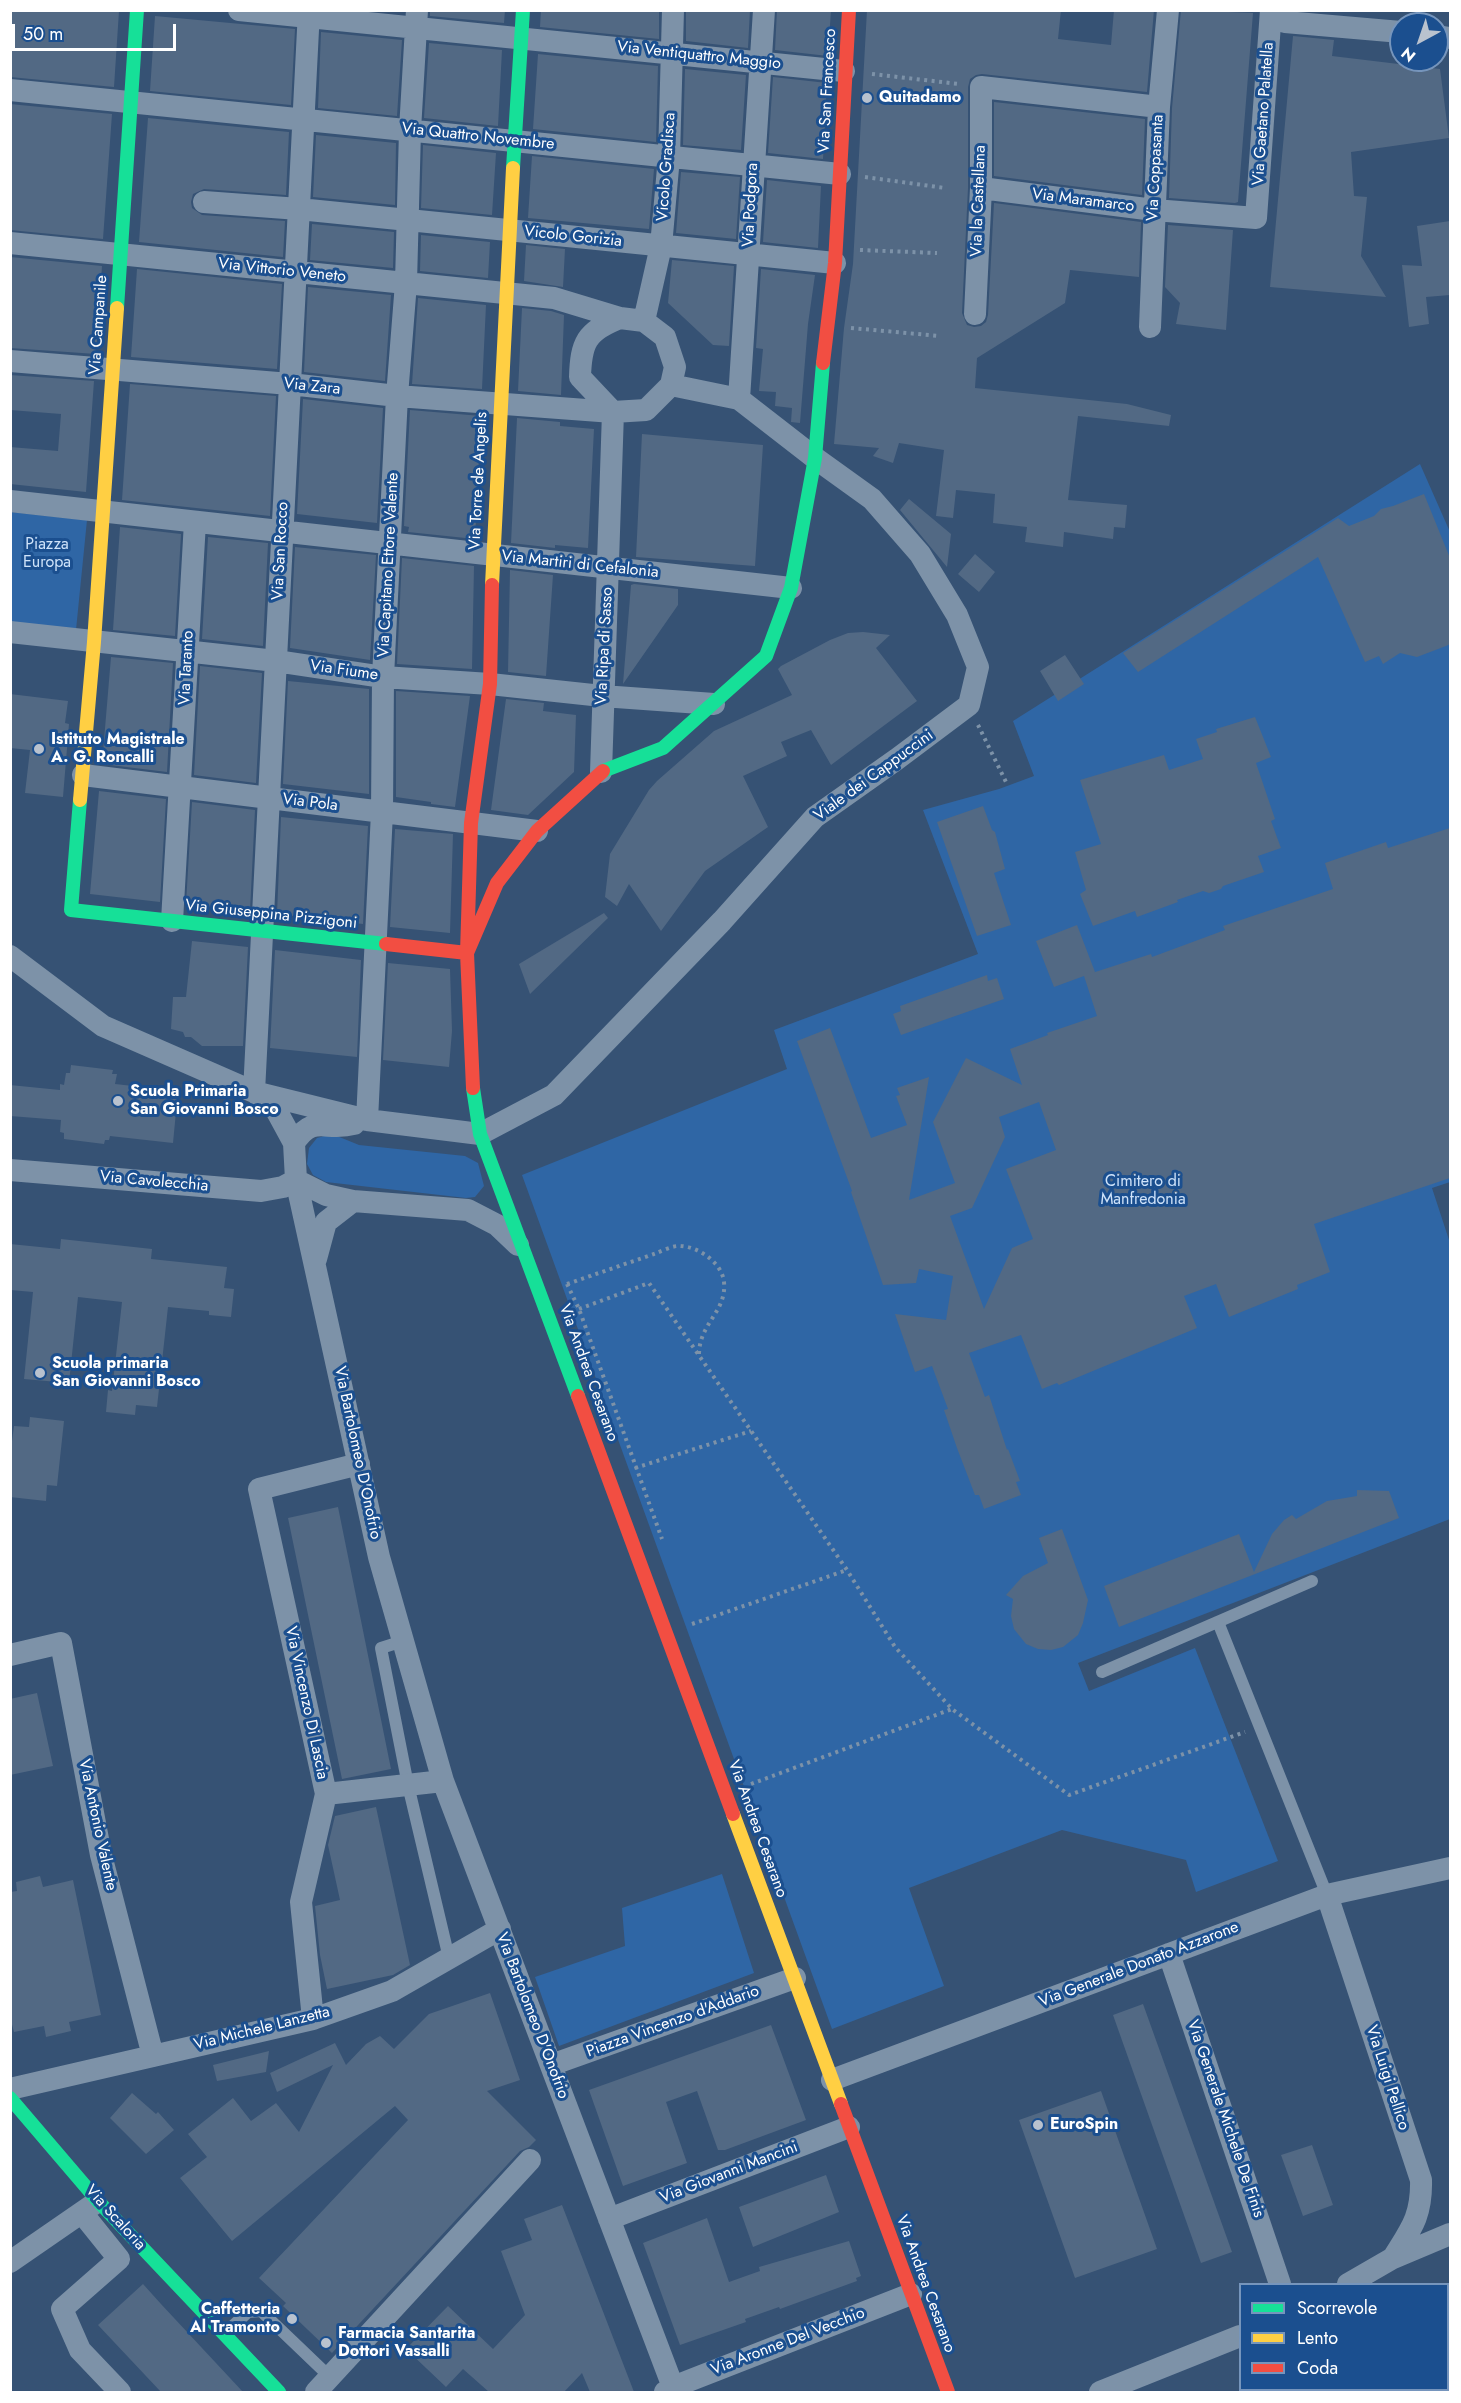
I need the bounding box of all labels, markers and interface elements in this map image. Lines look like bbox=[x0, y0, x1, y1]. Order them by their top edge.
scale bar bbox=[15, 12, 178, 50]
north arrow bbox=[1389, 12, 1449, 72]
text: 50 m bbox=[23, 21, 63, 47]
street label: Via San Francesco bbox=[815, 28, 841, 154]
street label: Via Ventiquattro Maggio bbox=[616, 38, 782, 74]
street label: Via Gaetano Palatella bbox=[1249, 42, 1279, 186]
text: N bbox=[1396, 42, 1421, 68]
place label: Quitadamo bbox=[879, 88, 961, 108]
marker: Quitadamo bbox=[860, 91, 874, 105]
street label: Vicolo Gradisca bbox=[654, 112, 680, 222]
street label: Via Coppasanta bbox=[1144, 114, 1168, 222]
street label: Via Quattro Novembre bbox=[401, 119, 555, 155]
street label: Via la Castellana bbox=[967, 145, 991, 257]
street label: Via Podgora bbox=[739, 162, 763, 248]
street label: Via Maramarco bbox=[1031, 185, 1135, 217]
street label: Vicolo Gorizia bbox=[523, 222, 623, 252]
street label: Via Vittorio Veneto bbox=[217, 255, 347, 287]
street label: Via Campanile bbox=[86, 275, 112, 375]
street label: Via Zara bbox=[283, 374, 341, 400]
street label: Via Torre de Angelis bbox=[466, 411, 492, 551]
street label: Via Capitano Ettore Valente bbox=[375, 472, 403, 658]
street label: Via San Rocco bbox=[269, 501, 293, 601]
park label: Piazza Europa bbox=[23, 535, 71, 573]
street label: Via Martiri di Cefalonia bbox=[500, 547, 660, 583]
street label: Via Ripa di Sasso bbox=[592, 587, 618, 705]
street label: Via Taranto bbox=[175, 630, 199, 706]
street label: Via Fiume bbox=[309, 657, 379, 685]
street label: Viale dei Cappuccini bbox=[811, 726, 937, 826]
place label: Istituto Magistrale A. G. Roncalli bbox=[51, 730, 185, 768]
marker: Istituto Magistrale A. G. Roncalli bbox=[32, 742, 46, 756]
street label: Via Pola bbox=[281, 790, 339, 816]
street label: Via Giuseppina Pizzigoni bbox=[184, 896, 358, 934]
place label: Scuola Primaria San Giovanni Bosco bbox=[130, 1082, 279, 1120]
marker: Scuola Primaria San Giovanni Bosco bbox=[111, 1094, 125, 1108]
street label: Via Cavolecchia bbox=[99, 1168, 209, 1196]
park label: Cimitero di Manfredonia bbox=[1100, 1172, 1186, 1210]
street label: Via Andrea Cesarano bbox=[554, 1302, 622, 1444]
place label: Scuola primaria San Giovanni Bosco bbox=[52, 1354, 201, 1392]
street label: Via Bartolomeo D'Onofrio bbox=[329, 1365, 385, 1541]
marker: Scuola primaria San Giovanni Bosco bbox=[33, 1366, 47, 1380]
street label: Via Vincenzo Di Lascia bbox=[280, 1625, 332, 1781]
street label: Via Antonio Valente bbox=[74, 1758, 120, 1892]
street label: Via Andrea Cesarano bbox=[723, 1758, 791, 1900]
street label: Via Generale Donato Azzarone bbox=[1036, 1918, 1242, 2012]
street label: Via Bartolomeo D'Onofrio bbox=[491, 1930, 573, 2102]
street label: Piazza Vincenzo d'Addario bbox=[584, 1982, 762, 2062]
street label: Via Michele Lanzetta bbox=[192, 2003, 332, 2055]
street label: Via Generale Michele De Finis bbox=[1182, 2018, 1268, 2220]
street label: Via Luigi Pellico bbox=[1361, 2023, 1413, 2133]
place label: EuroSpin bbox=[1050, 2115, 1118, 2135]
marker: EuroSpin bbox=[1031, 2118, 1045, 2132]
street label: Via Giovanni Mancini bbox=[657, 2138, 801, 2208]
street label: Via Scaloria bbox=[81, 2181, 149, 2255]
street label: Via Andrea Cesarano bbox=[891, 2213, 959, 2355]
legend bbox=[1239, 2283, 1449, 2391]
text: Scorrevole bbox=[1297, 2295, 1377, 2321]
place label: Caffetteria Al Tramonto bbox=[190, 2300, 280, 2338]
street label: Via Aronne Del Vecchio bbox=[708, 2304, 868, 2380]
marker: Caffetteria Al Tramonto bbox=[285, 2312, 299, 2326]
place label: Farmacia Santarita Dottori Vassalli bbox=[338, 2324, 475, 2362]
text: Lento bbox=[1297, 2325, 1338, 2351]
marker: Farmacia Santarita Dottori Vassalli bbox=[319, 2336, 333, 2350]
text: Coda bbox=[1297, 2355, 1338, 2381]

